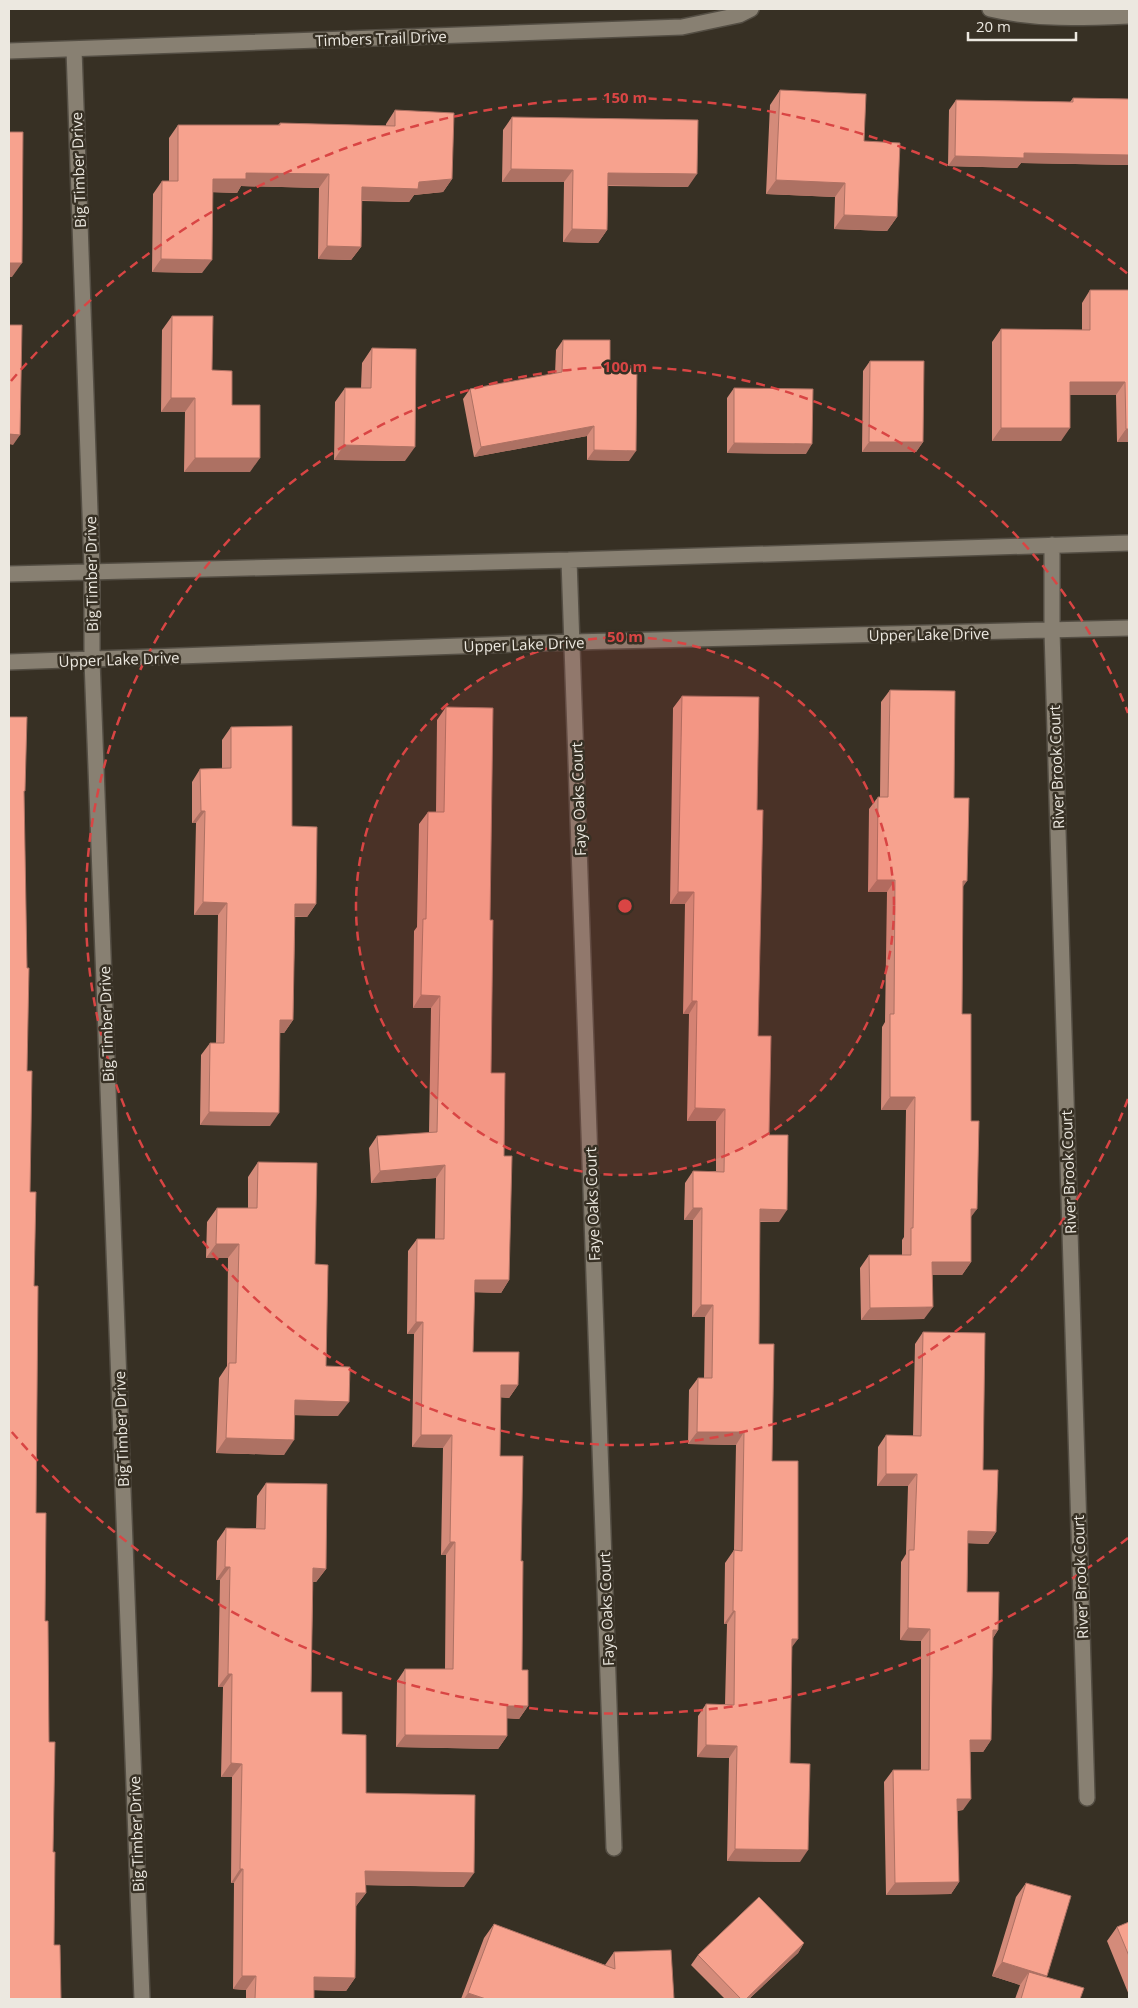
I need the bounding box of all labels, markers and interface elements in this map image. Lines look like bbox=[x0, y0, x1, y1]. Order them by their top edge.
scale bar bbox=[968, 10, 1076, 42]
text: 20 m bbox=[976, 16, 1011, 36]
street label: Timbers Trail Drive bbox=[315, 26, 447, 50]
text: 150 m bbox=[603, 87, 647, 107]
street label: Big Timber Drive bbox=[66, 112, 90, 228]
text: 100 m bbox=[603, 356, 647, 376]
street label: Big Timber Drive bbox=[80, 516, 102, 632]
street label: Upper Lake Drive bbox=[868, 623, 990, 645]
text: 50 m bbox=[607, 626, 643, 646]
street label: Upper Lake Drive bbox=[463, 632, 585, 656]
street label: Upper Lake Drive bbox=[58, 647, 180, 671]
street label: River Brook Court bbox=[1044, 705, 1068, 829]
street label: Faye Oaks Court bbox=[566, 742, 590, 856]
centre of rings bbox=[616, 897, 634, 915]
street label: Big Timber Drive bbox=[94, 966, 118, 1082]
street label: River Brook Court bbox=[1056, 1110, 1080, 1234]
street label: Faye Oaks Court bbox=[580, 1147, 604, 1261]
street label: Big Timber Drive bbox=[109, 1371, 133, 1487]
street label: River Brook Court bbox=[1068, 1515, 1092, 1639]
street label: Faye Oaks Court bbox=[594, 1552, 618, 1666]
street label: Big Timber Drive bbox=[124, 1776, 148, 1892]

